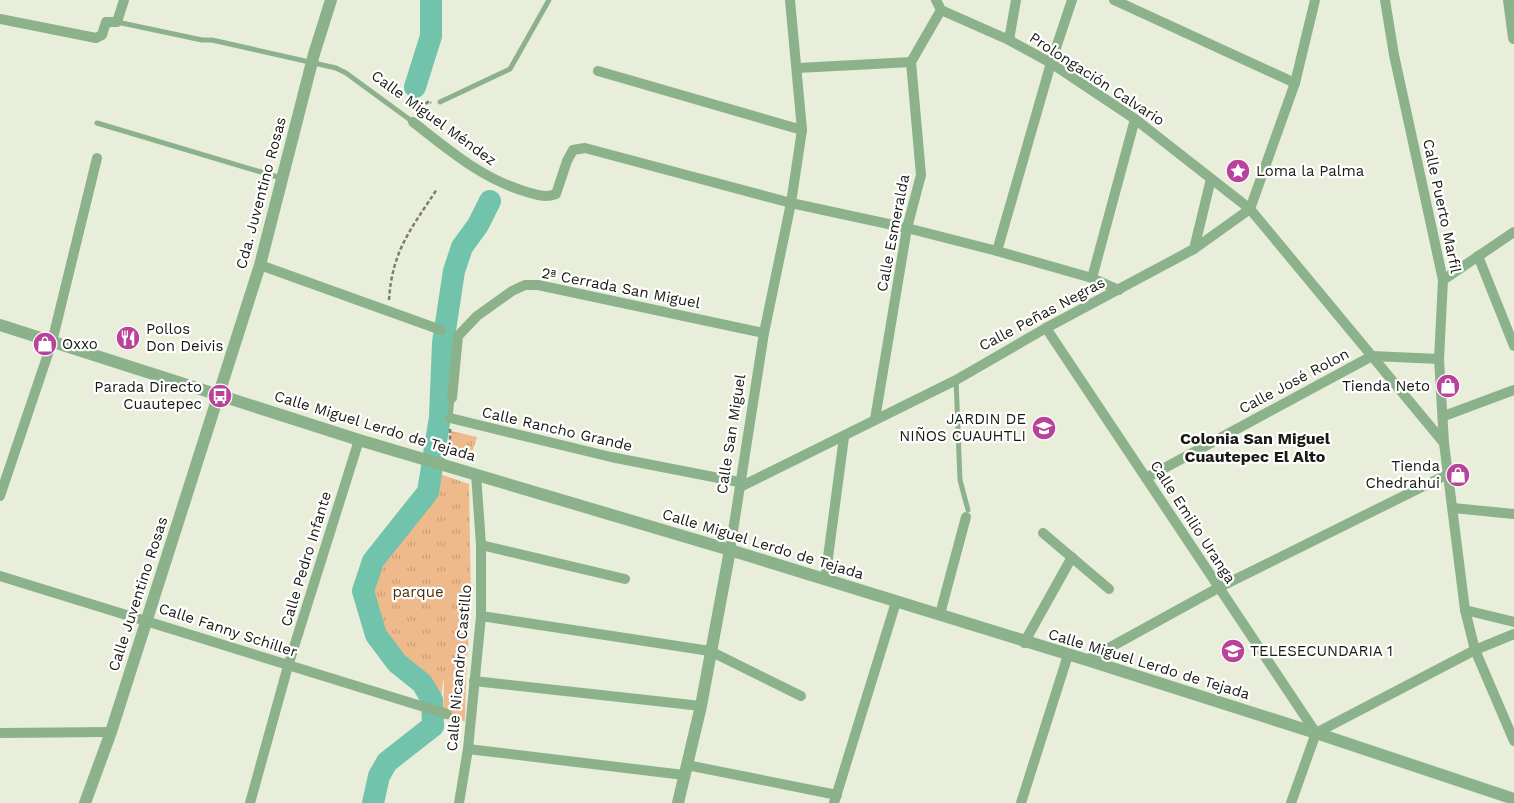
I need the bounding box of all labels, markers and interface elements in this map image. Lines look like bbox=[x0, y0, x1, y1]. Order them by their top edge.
street label: Prolongación Calvario bbox=[1026, 29, 1168, 129]
street label: Calle Miguel Méndez bbox=[368, 67, 500, 169]
street label: Cda. Juventino Rosas bbox=[232, 115, 290, 271]
street label: Calle Puerto Marfil bbox=[1419, 137, 1465, 275]
place icon: Loma la Palma bbox=[1225, 158, 1251, 184]
place label: Loma la Palma bbox=[1256, 162, 1365, 180]
street label: Calle Esmeralda bbox=[873, 172, 913, 293]
street label: 2ª Cerrada San Miguel bbox=[540, 264, 702, 312]
street label: Calle Peñas Negras bbox=[976, 273, 1108, 355]
place label: Pollos Don Deivis bbox=[146, 320, 223, 355]
restaurant icon: Pollos Don Deivis bbox=[115, 325, 141, 351]
shop icon: Oxxo bbox=[32, 331, 58, 357]
place label: Oxxo bbox=[62, 335, 98, 353]
street label: Calle José Rolon bbox=[1236, 344, 1352, 418]
street label: Calle San Miguel bbox=[713, 372, 749, 495]
shop icon: Tienda Neto bbox=[1435, 373, 1461, 399]
place label: Tienda Neto bbox=[1342, 377, 1430, 395]
place label: Parada Directo Cuautepec bbox=[94, 378, 202, 413]
bus stop icon: Parada Directo Cuautepec bbox=[207, 383, 233, 409]
street label: Calle Miguel Lerdo de Tejada bbox=[272, 387, 478, 465]
street label: Calle Rancho Grande bbox=[480, 403, 634, 455]
place label: JARDIN DE NIÑOS CUAUHTLI bbox=[899, 410, 1026, 445]
school or university icon: JARDIN DE NIÑOS CUAUHTLI bbox=[1031, 415, 1057, 441]
district label: Colonia San Miguel Cuautepec El Alto bbox=[1180, 429, 1331, 466]
street label: Calle Emilio Uranga bbox=[1147, 457, 1240, 587]
place label: Tienda Chedrahui bbox=[1365, 457, 1440, 492]
shop icon: Tienda Chedrahui bbox=[1445, 462, 1471, 488]
street label: Calle Pedro Infante bbox=[277, 489, 335, 629]
street label: Calle Miguel Lerdo de Tejada bbox=[660, 505, 866, 583]
street label: Calle Juventino Rosas bbox=[105, 514, 172, 673]
park label: parque bbox=[392, 583, 444, 601]
street label: Calle Nicandro Castillo bbox=[443, 584, 475, 752]
street label: Calle Fanny Schiller bbox=[156, 599, 300, 661]
street label: Calle Miguel Lerdo de Tejada bbox=[1046, 625, 1252, 703]
school or university icon: TELESECUNDARIA 1 bbox=[1220, 638, 1246, 664]
place label: TELESECUNDARIA 1 bbox=[1250, 642, 1393, 660]

